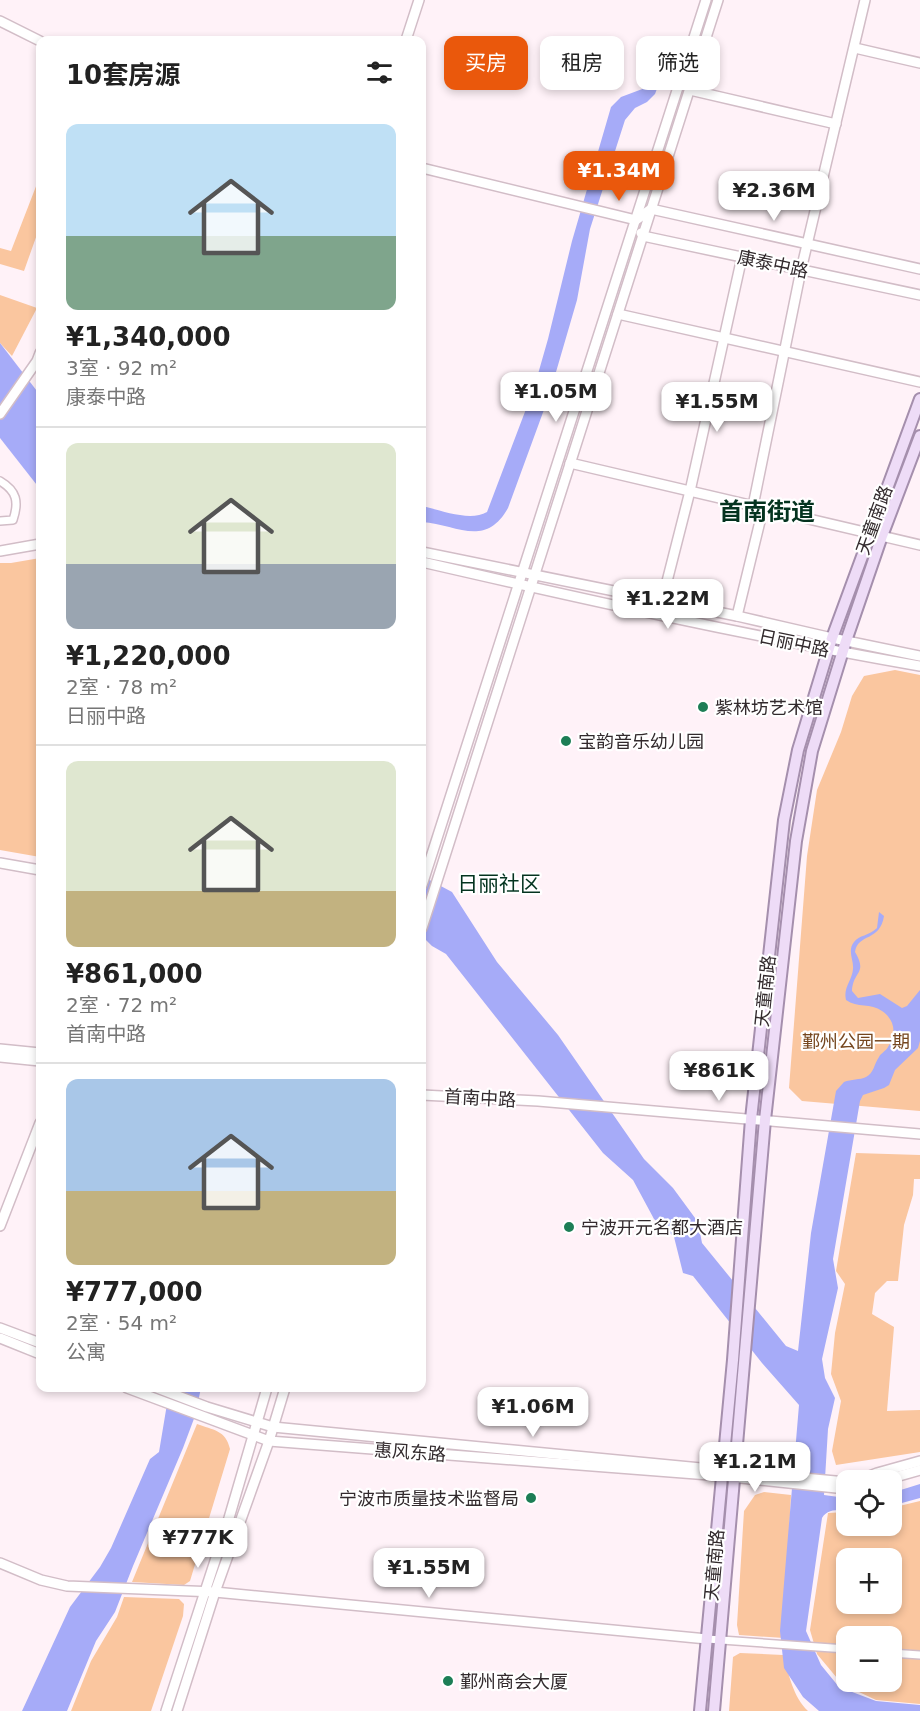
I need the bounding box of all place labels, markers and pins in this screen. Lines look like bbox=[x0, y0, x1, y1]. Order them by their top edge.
pin: ¥1.34M bbox=[570, 151, 668, 202]
pin: ¥2.36M bbox=[725, 171, 823, 222]
pin: ¥1.05M bbox=[507, 372, 605, 423]
pin: ¥1.55M bbox=[668, 382, 766, 433]
pin: ¥1.22M bbox=[619, 579, 717, 630]
place label: 紫林坊艺术馆 bbox=[715, 697, 823, 718]
marker: 紫林坊艺术馆 bbox=[696, 700, 710, 714]
place label: 宝韵音乐幼儿园 bbox=[578, 731, 704, 752]
marker: 宝韵音乐幼儿园 bbox=[559, 734, 573, 748]
pin: ¥861K bbox=[677, 1051, 761, 1102]
place label: 宁波开元名都大酒店 bbox=[581, 1217, 743, 1238]
marker: 宁波开元名都大酒店 bbox=[562, 1220, 576, 1234]
pin: ¥1.06M bbox=[484, 1387, 582, 1438]
pin: ¥1.21M bbox=[706, 1442, 804, 1493]
place label: 宁波市质量技术监督局 bbox=[339, 1488, 519, 1509]
marker: 宁波市质量技术监督局 bbox=[524, 1491, 538, 1505]
pin: ¥777K bbox=[156, 1518, 240, 1569]
pin: ¥1.55M bbox=[380, 1548, 478, 1599]
place label: 鄞州商会大厦 bbox=[460, 1671, 568, 1692]
marker: 鄞州商会大厦 bbox=[441, 1674, 455, 1688]

